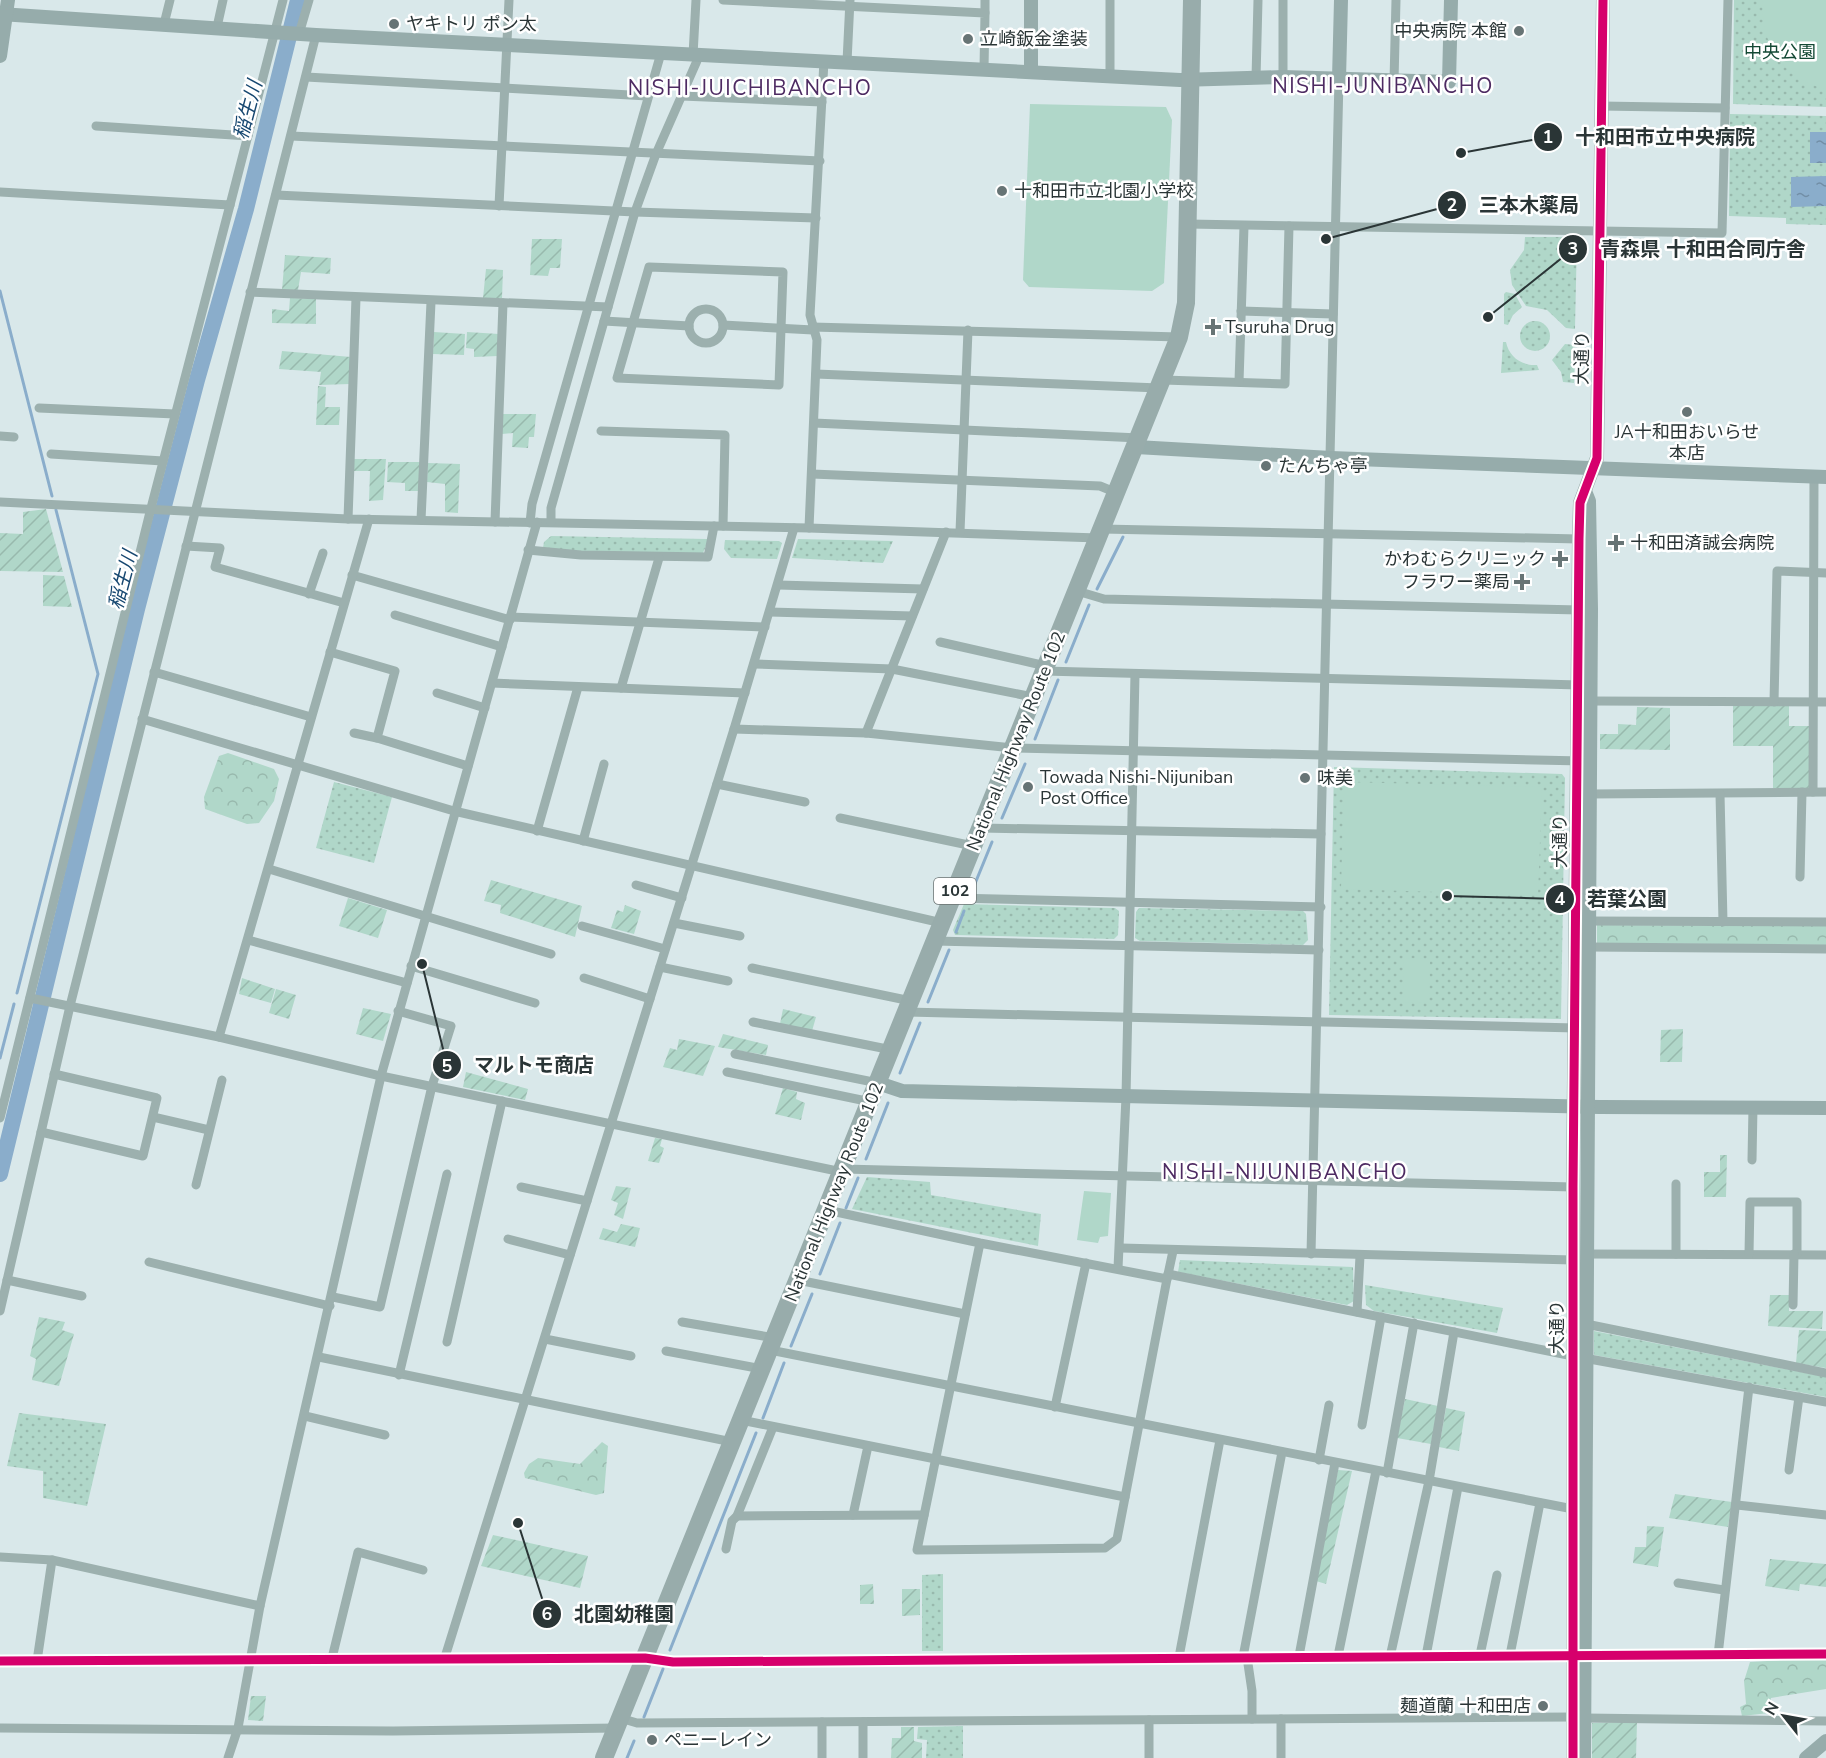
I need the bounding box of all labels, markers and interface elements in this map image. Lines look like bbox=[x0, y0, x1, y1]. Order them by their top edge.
place label: ヤキトリ ポン太 bbox=[406, 12, 537, 36]
marker: ヤキトリ ポン太 bbox=[387, 17, 401, 31]
place label: 中央病院 本館 bbox=[1394, 19, 1507, 43]
marker: 中央病院 本館 bbox=[1512, 24, 1526, 38]
place label: 立崎鈑金塗装 bbox=[980, 27, 1088, 51]
marker: 立崎鈑金塗装 bbox=[961, 32, 975, 46]
park label: 中央公園 bbox=[1744, 40, 1816, 64]
district label: NISHI-JUNIBANCHO bbox=[1272, 72, 1494, 100]
district label: NISHI-JUICHIBANCHO bbox=[628, 74, 872, 102]
water label: 稲生川 bbox=[227, 76, 269, 142]
callout: 十和田市立中央病院 bbox=[1533, 118, 1767, 156]
text: 十和田市立中央病院 bbox=[1575, 124, 1755, 151]
text: 1 bbox=[1543, 125, 1553, 149]
place label: 十和田市立北園小学校 bbox=[1014, 179, 1194, 203]
marker: 十和田市立北園小学校 bbox=[995, 184, 1009, 198]
callout: 三本木薬局 bbox=[1437, 186, 1591, 224]
text: 三本木薬局 bbox=[1479, 192, 1579, 219]
text: 2 bbox=[1447, 193, 1457, 217]
callout: 青森県 十和田合同庁舎 bbox=[1558, 230, 1817, 268]
text: 青森県 十和田合同庁舎 bbox=[1600, 236, 1806, 263]
text: 3 bbox=[1568, 237, 1578, 261]
place label: Tsuruha Drug bbox=[1225, 315, 1335, 339]
marker: Tsuruha Drug bbox=[1206, 320, 1220, 334]
street label: 大通り bbox=[1570, 331, 1594, 385]
marker: JA十和田おいらせ 本店 bbox=[1680, 405, 1694, 419]
place label: JA十和田おいらせ 本店 bbox=[1614, 420, 1759, 465]
place label: たんちゃ亭 bbox=[1278, 454, 1368, 478]
marker: たんちゃ亭 bbox=[1259, 459, 1273, 473]
place label: 十和田済誠会病院 bbox=[1630, 531, 1774, 555]
marker: 十和田済誠会病院 bbox=[1607, 534, 1625, 552]
water label: 稲生川 bbox=[102, 546, 144, 612]
place label: かわむらクリニック bbox=[1384, 547, 1546, 571]
marker: かわむらクリニック bbox=[1551, 550, 1569, 568]
place label: フラワー薬局 bbox=[1402, 570, 1510, 594]
marker: フラワー薬局 bbox=[1515, 575, 1529, 589]
street label: National Highway Route 102 bbox=[961, 628, 1071, 854]
place label: Towada Nishi-Nijuniban Post Office bbox=[1040, 765, 1233, 810]
place label: 味美 bbox=[1317, 766, 1353, 790]
marker: 味美 bbox=[1298, 771, 1312, 785]
marker: Towada Nishi-Nijuniban Post Office bbox=[1021, 780, 1035, 794]
street label: 大通り bbox=[1548, 814, 1572, 868]
road number: 102 bbox=[934, 878, 976, 904]
callout: 若葉公園 bbox=[1545, 880, 1679, 918]
text: 若葉公園 bbox=[1587, 886, 1667, 913]
text: 4 bbox=[1555, 887, 1566, 911]
callout: マルトモ商店 bbox=[432, 1046, 606, 1084]
text: マルトモ商店 bbox=[474, 1052, 594, 1079]
text: 5 bbox=[442, 1054, 453, 1078]
street label: National Highway Route 102 bbox=[779, 1079, 889, 1305]
district label: NISHI-NIJUNIBANCHO bbox=[1162, 1158, 1408, 1186]
street label: 大通り bbox=[1545, 1300, 1569, 1354]
callout: 北園幼稚園 bbox=[532, 1595, 686, 1633]
text: 北園幼稚園 bbox=[574, 1601, 674, 1628]
text: 6 bbox=[542, 1602, 553, 1626]
north arrow bbox=[1754, 1686, 1814, 1746]
place label: 麺道蘭 十和田店 bbox=[1400, 1694, 1531, 1718]
text: N bbox=[1759, 1698, 1785, 1720]
marker: 麺道蘭 十和田店 bbox=[1536, 1699, 1550, 1713]
place label: ペニーレイン bbox=[664, 1728, 772, 1752]
marker: ペニーレイン bbox=[645, 1733, 659, 1747]

